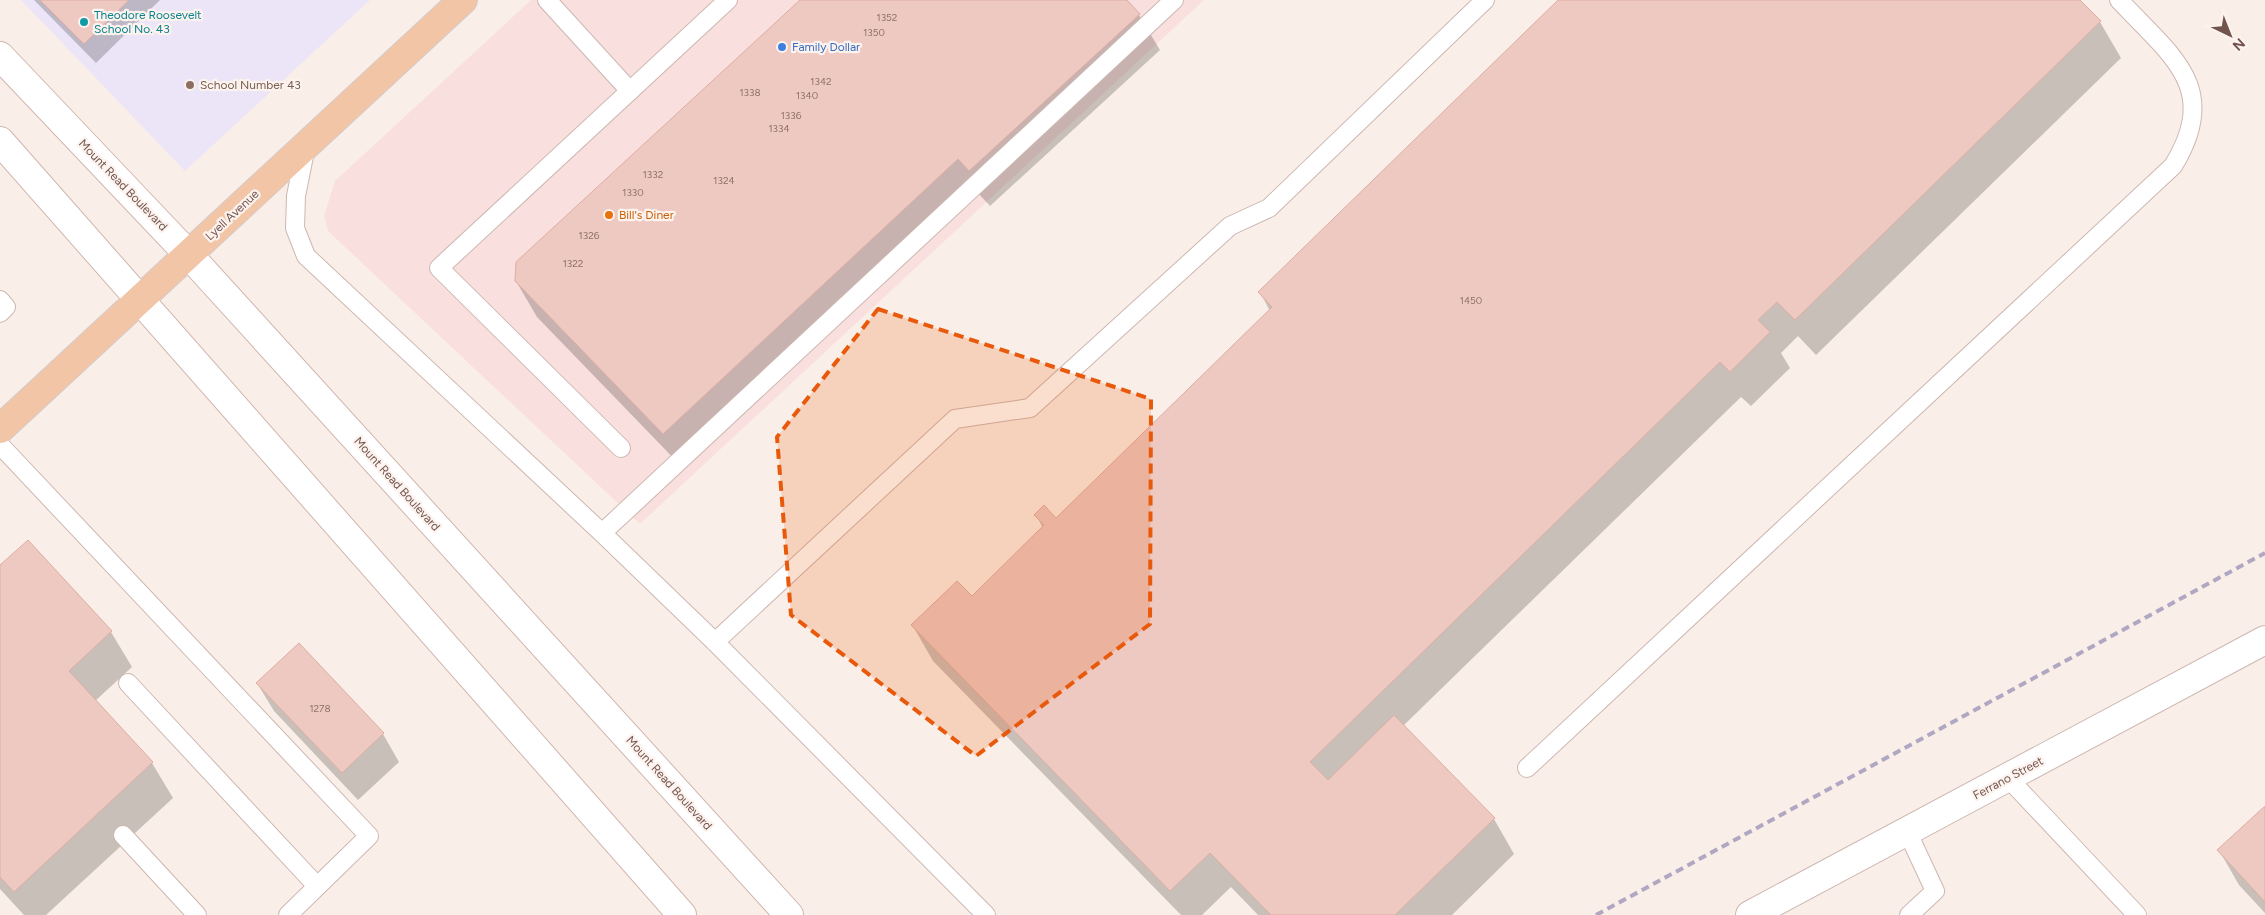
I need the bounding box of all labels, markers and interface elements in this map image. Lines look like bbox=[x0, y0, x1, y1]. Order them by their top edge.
place label: Theodore Roosevelt School No. 43 bbox=[94, 8, 202, 36]
north arrow bbox=[2205, 10, 2255, 60]
house number: 1352 bbox=[877, 11, 897, 24]
marker: Theodore Roosevelt School No. 43 bbox=[78, 16, 90, 28]
house number: 1350 bbox=[863, 26, 885, 39]
text: N bbox=[2229, 34, 2248, 54]
place label: Family Dollar bbox=[792, 40, 860, 54]
marker: Family Dollar bbox=[776, 41, 788, 53]
house number: 1342 bbox=[810, 75, 832, 88]
place label: School Number 43 bbox=[200, 78, 301, 92]
marker: School Number 43 bbox=[184, 79, 196, 91]
house number: 1338 bbox=[739, 86, 761, 99]
house number: 1340 bbox=[796, 89, 818, 102]
house number: 1336 bbox=[781, 109, 802, 122]
house number: 1334 bbox=[768, 122, 790, 135]
street label: Mount Read Boulevard bbox=[76, 136, 170, 234]
house number: 1332 bbox=[643, 168, 663, 181]
house number: 1324 bbox=[713, 174, 735, 187]
street label: Lyell Avenue bbox=[202, 186, 262, 243]
house number: 1330 bbox=[622, 186, 644, 199]
place label: Bill's Diner bbox=[619, 208, 674, 222]
marker: Bill's Diner bbox=[603, 209, 615, 221]
house number: 1326 bbox=[579, 229, 600, 242]
house number: 1322 bbox=[563, 257, 583, 270]
house number: 1450 bbox=[1460, 294, 1482, 307]
street label: Mount Read Boulevard bbox=[351, 434, 443, 534]
house number: 1278 bbox=[309, 702, 331, 715]
street label: Mount Read Boulevard bbox=[623, 733, 715, 833]
street label: Ferrano Street bbox=[1971, 753, 2046, 802]

